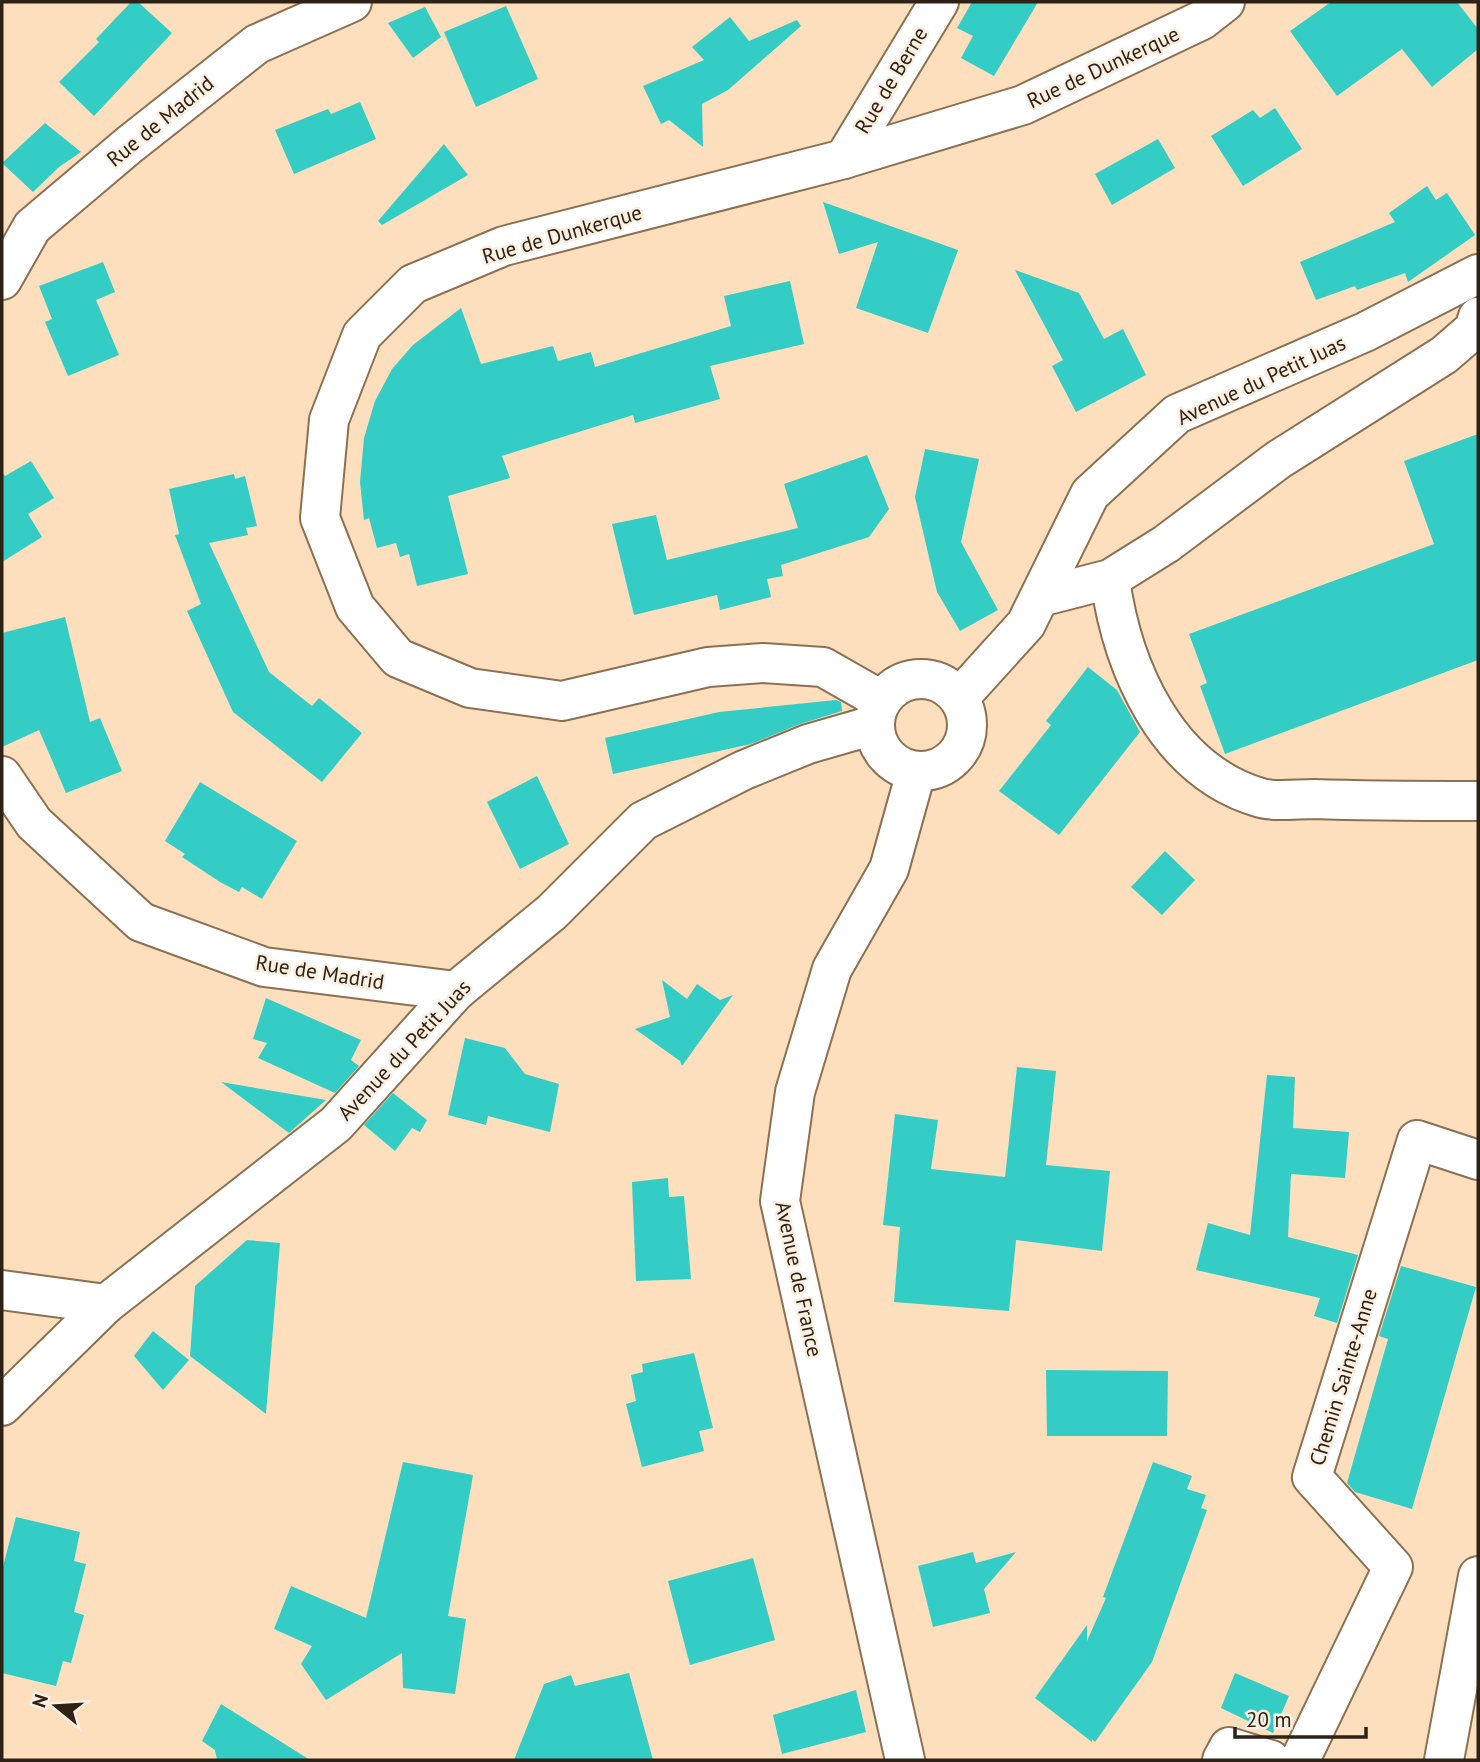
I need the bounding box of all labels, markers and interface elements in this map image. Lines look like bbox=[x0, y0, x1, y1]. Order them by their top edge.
street label: Rue de Dunkerque bbox=[1023, 20, 1183, 114]
street label: Rue de Berne bbox=[849, 22, 933, 138]
street label: Rue de Madrid bbox=[101, 70, 219, 172]
street label: Rue de Dunkerque bbox=[479, 198, 645, 270]
street label: Avenue du Petit Juas bbox=[1172, 329, 1350, 431]
street label: Rue de Madrid bbox=[254, 949, 386, 995]
street label: Avenue du Petit Juas bbox=[332, 974, 476, 1126]
street label: Avenue de France bbox=[769, 1199, 829, 1359]
street label: Chemin Sainte-Anne bbox=[1303, 1285, 1383, 1469]
north arrow bbox=[21, 1671, 91, 1741]
text: N bbox=[26, 1691, 53, 1710]
scale bar bbox=[1235, 1696, 1366, 1740]
text: 20 m bbox=[1246, 1706, 1292, 1733]

